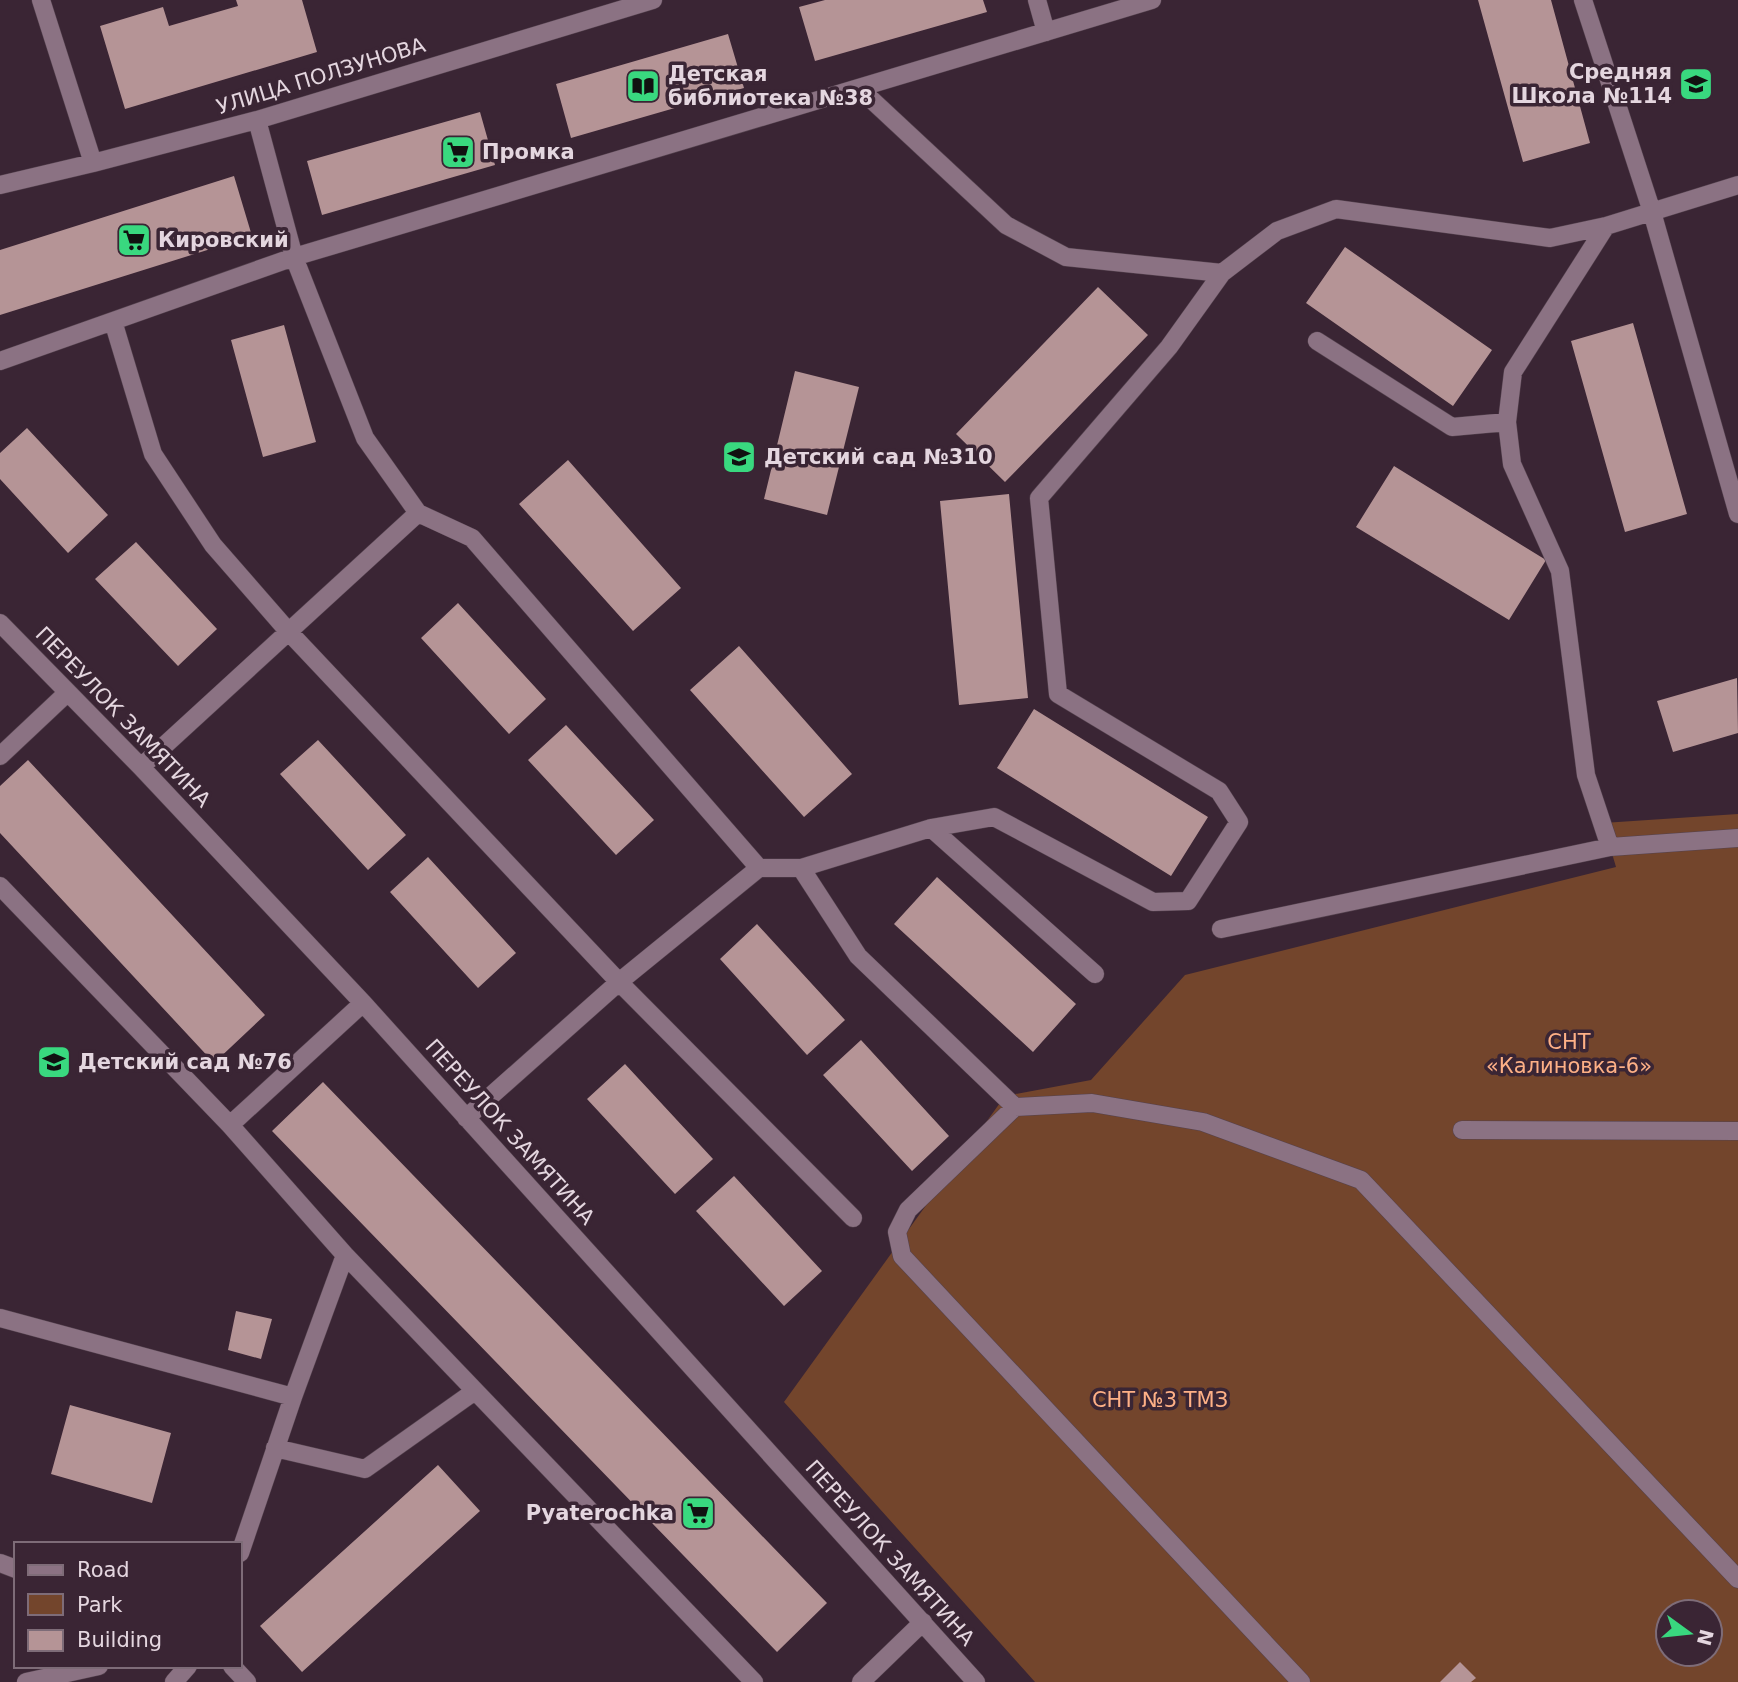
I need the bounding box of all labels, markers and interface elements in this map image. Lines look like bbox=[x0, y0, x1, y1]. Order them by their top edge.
street label: УЛИЦА ПОЛЗУНОВА bbox=[214, 33, 429, 119]
place label: Средняя Школа №114 bbox=[1511, 60, 1672, 108]
place label: Детская библиотека №38 bbox=[668, 62, 873, 110]
school or university icon: Средняя Школа №114 bbox=[1677, 65, 1715, 103]
library icon: Детская библиотека №38 bbox=[624, 67, 662, 105]
supermarket icon: Промка bbox=[439, 133, 477, 171]
place label: Промка bbox=[482, 140, 575, 164]
supermarket icon: Кировский bbox=[115, 221, 153, 259]
place label: Кировский bbox=[158, 228, 289, 252]
school or university icon: Детский сад №310 bbox=[720, 438, 758, 476]
place label: Детский сад №310 bbox=[764, 445, 993, 469]
street label: ПЕРЕУЛОК ЗАМЯТИНА bbox=[31, 622, 216, 812]
park label: СНТ «Калиновка-6» bbox=[1486, 1030, 1652, 1078]
street label: ПЕРЕУЛОК ЗАМЯТИНА bbox=[420, 1034, 600, 1230]
school or university icon: Детский сад №76 bbox=[35, 1043, 73, 1081]
place label: Детский сад №76 bbox=[78, 1050, 292, 1074]
park label: СНТ №3 ТМЗ bbox=[1092, 1388, 1228, 1412]
street label: ПЕРЕУЛОК ЗАМЯТИНА bbox=[800, 1455, 980, 1651]
supermarket icon: Pyaterochka bbox=[679, 1494, 717, 1532]
place label: Pyaterochka bbox=[526, 1501, 674, 1525]
legend bbox=[14, 1542, 242, 1668]
text: Road bbox=[77, 1558, 130, 1582]
text: Park bbox=[77, 1593, 123, 1617]
north arrow bbox=[1654, 1598, 1724, 1668]
text: N bbox=[1693, 1627, 1718, 1648]
text: Building bbox=[77, 1628, 162, 1652]

